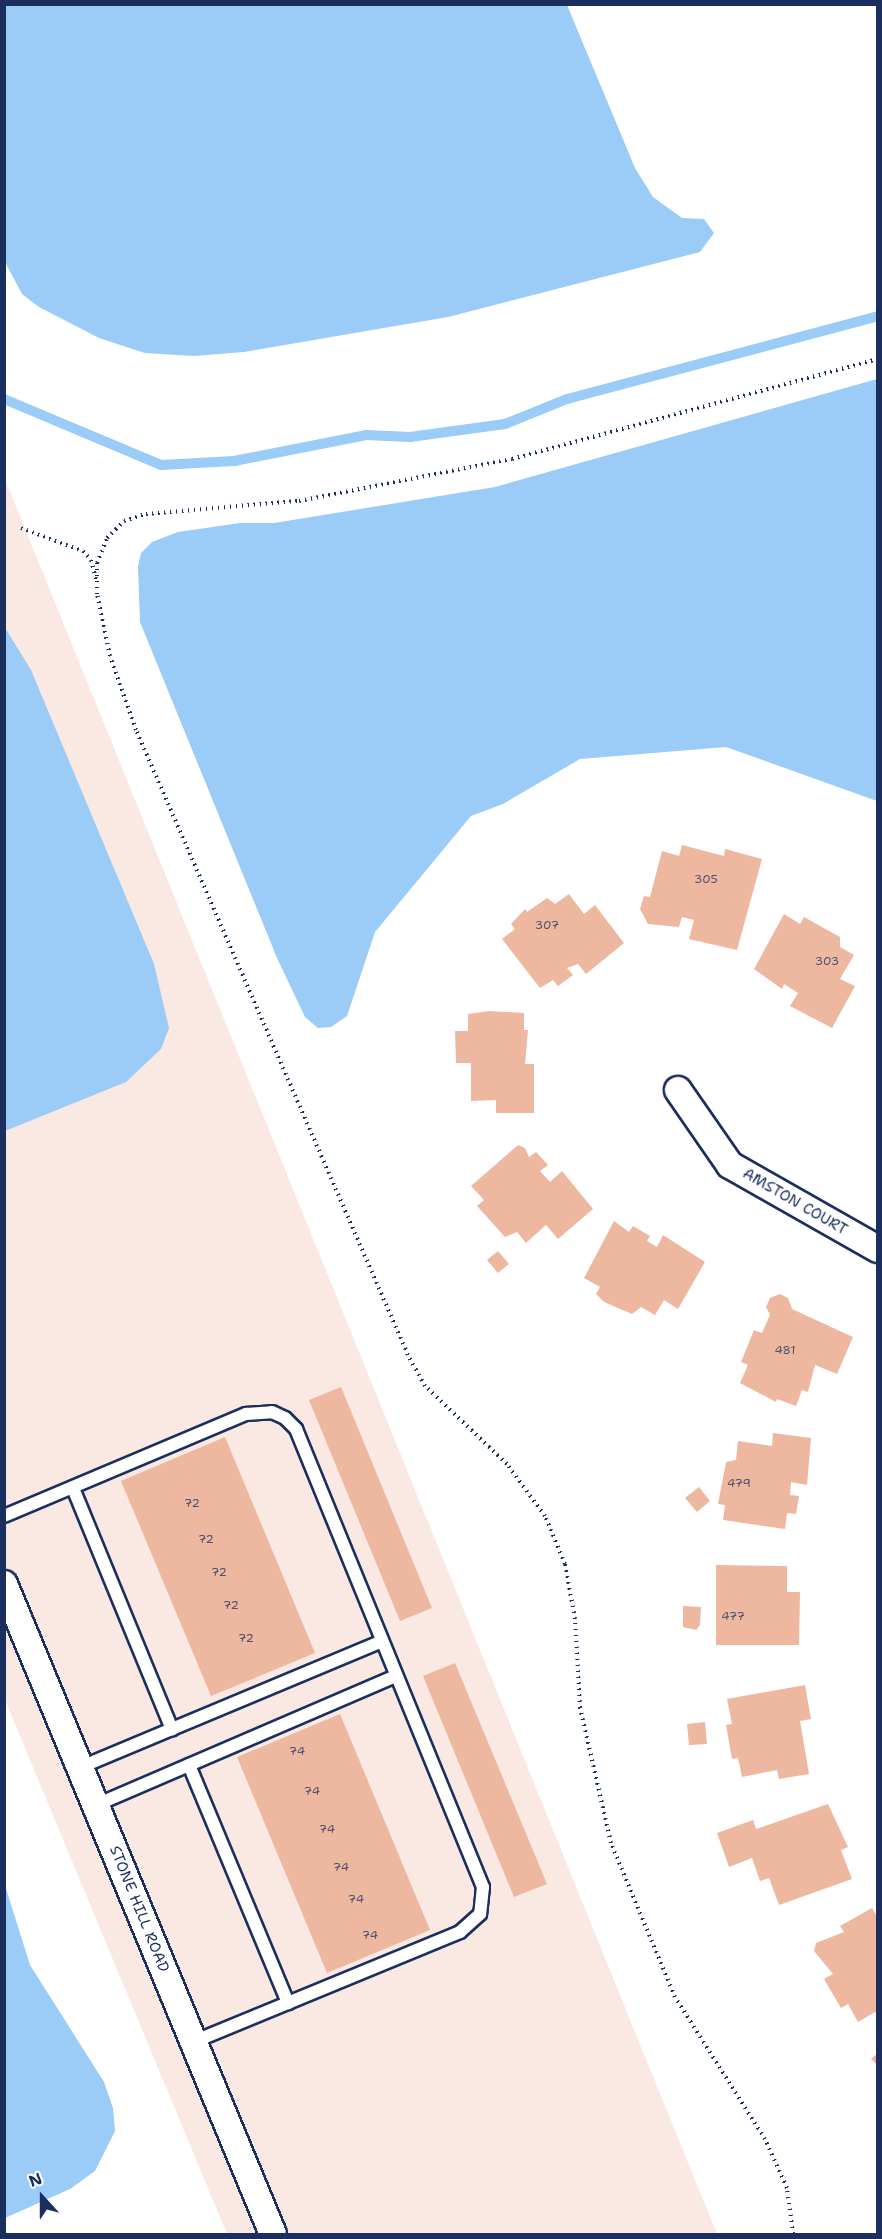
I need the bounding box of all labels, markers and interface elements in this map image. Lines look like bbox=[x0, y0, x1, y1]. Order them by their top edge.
house number: 305 bbox=[694, 873, 718, 887]
house number: 307 bbox=[535, 919, 559, 933]
house number: 303 bbox=[815, 955, 839, 969]
street label: AMSTON COURT bbox=[739, 1165, 851, 1239]
house number: 481 bbox=[774, 1344, 796, 1358]
house number: 479 bbox=[727, 1477, 751, 1491]
house number: 72 bbox=[184, 1497, 200, 1511]
house number: 72 bbox=[198, 1533, 214, 1547]
house number: 72 bbox=[211, 1566, 227, 1580]
house number: 72 bbox=[223, 1599, 239, 1613]
house number: 477 bbox=[721, 1610, 745, 1624]
house number: 72 bbox=[238, 1632, 254, 1646]
house number: 74 bbox=[289, 1745, 305, 1759]
house number: 74 bbox=[304, 1785, 320, 1799]
house number: 74 bbox=[319, 1823, 335, 1837]
street label: STONE HILL ROAD bbox=[105, 1843, 173, 1975]
house number: 74 bbox=[333, 1861, 349, 1875]
house number: 74 bbox=[348, 1893, 364, 1907]
house number: 74 bbox=[362, 1929, 378, 1943]
north arrow bbox=[12, 2167, 72, 2227]
text: N bbox=[26, 2168, 45, 2192]

